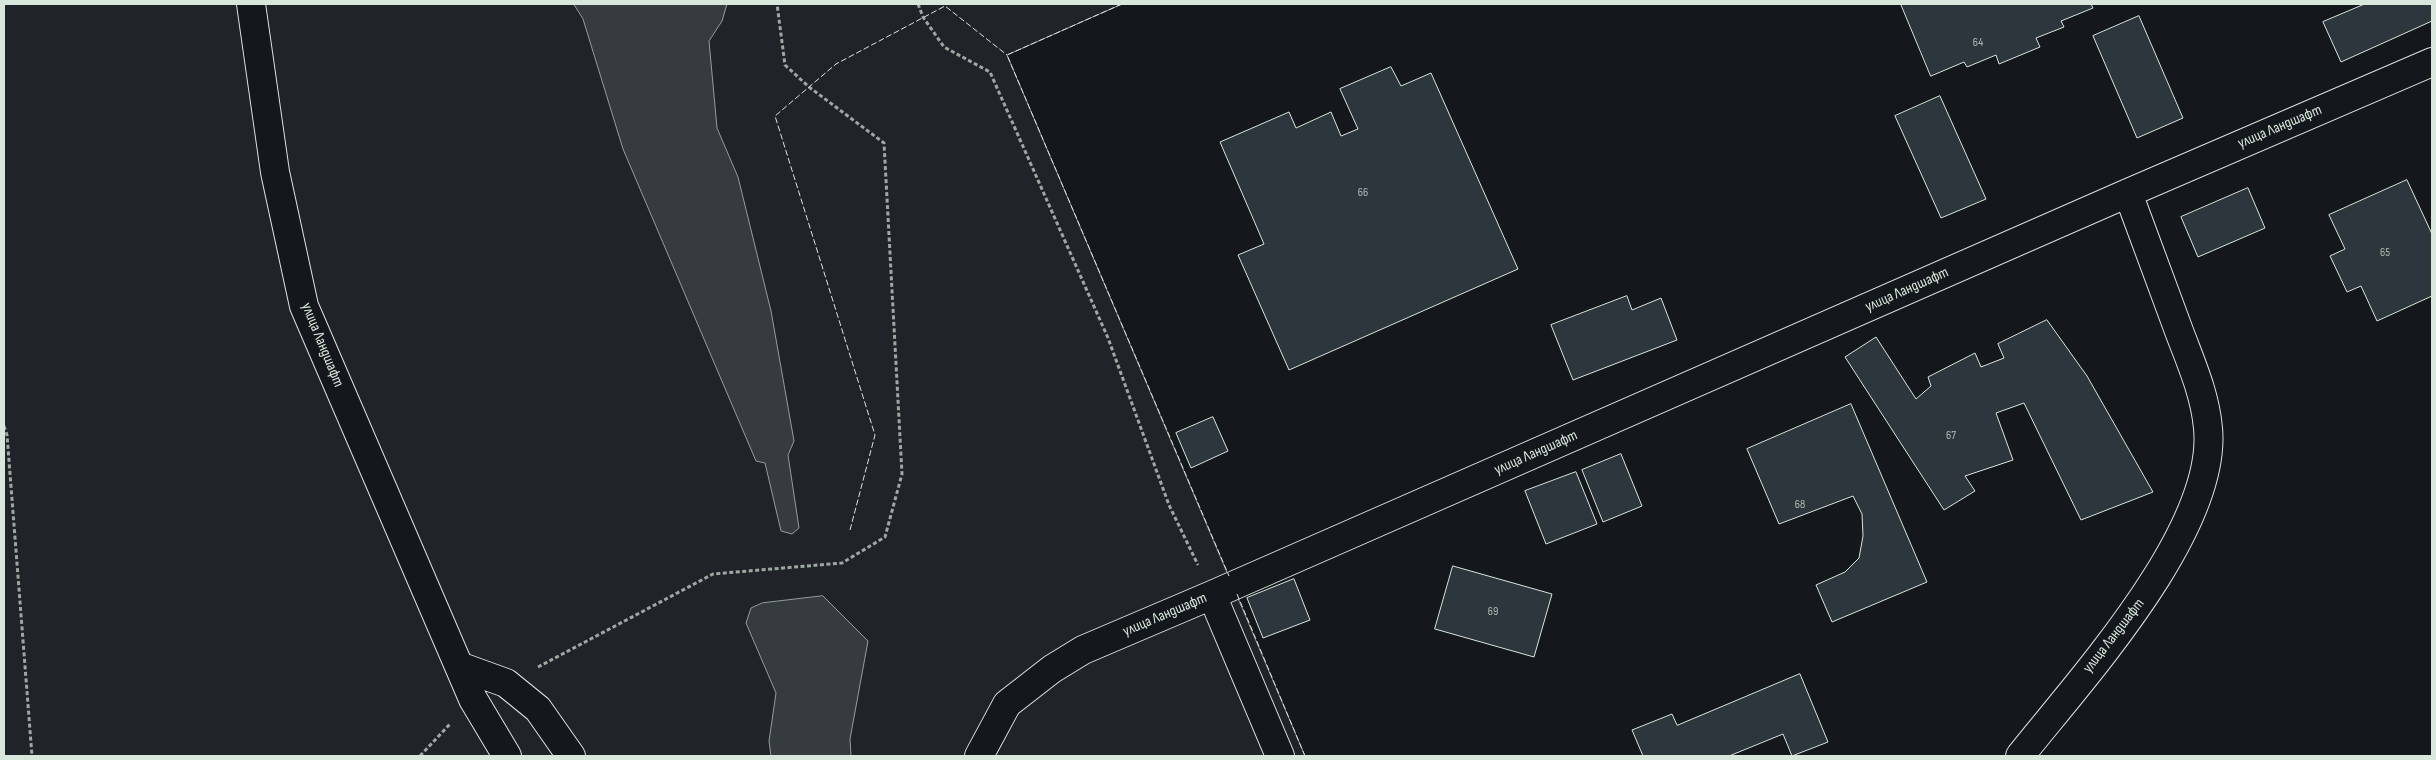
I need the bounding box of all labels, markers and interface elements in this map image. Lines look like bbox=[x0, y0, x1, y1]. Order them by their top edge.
house number: 64 bbox=[1973, 36, 1983, 50]
street label: улица Ландшафт bbox=[2235, 101, 2325, 153]
house number: 66 bbox=[1358, 186, 1368, 200]
house number: 65 bbox=[2380, 246, 2390, 260]
street label: улица Ландшафт bbox=[1862, 264, 1952, 316]
street label: улица Ландшафт bbox=[297, 300, 347, 390]
street label: улица Ландшафт bbox=[1491, 427, 1581, 479]
house number: 67 bbox=[1946, 429, 1956, 443]
house number: 68 bbox=[1795, 498, 1805, 512]
street label: улица Ландшафт bbox=[1120, 589, 1210, 641]
street label: улица Ландшафт bbox=[2079, 595, 2149, 677]
house number: 69 bbox=[1488, 605, 1498, 619]

